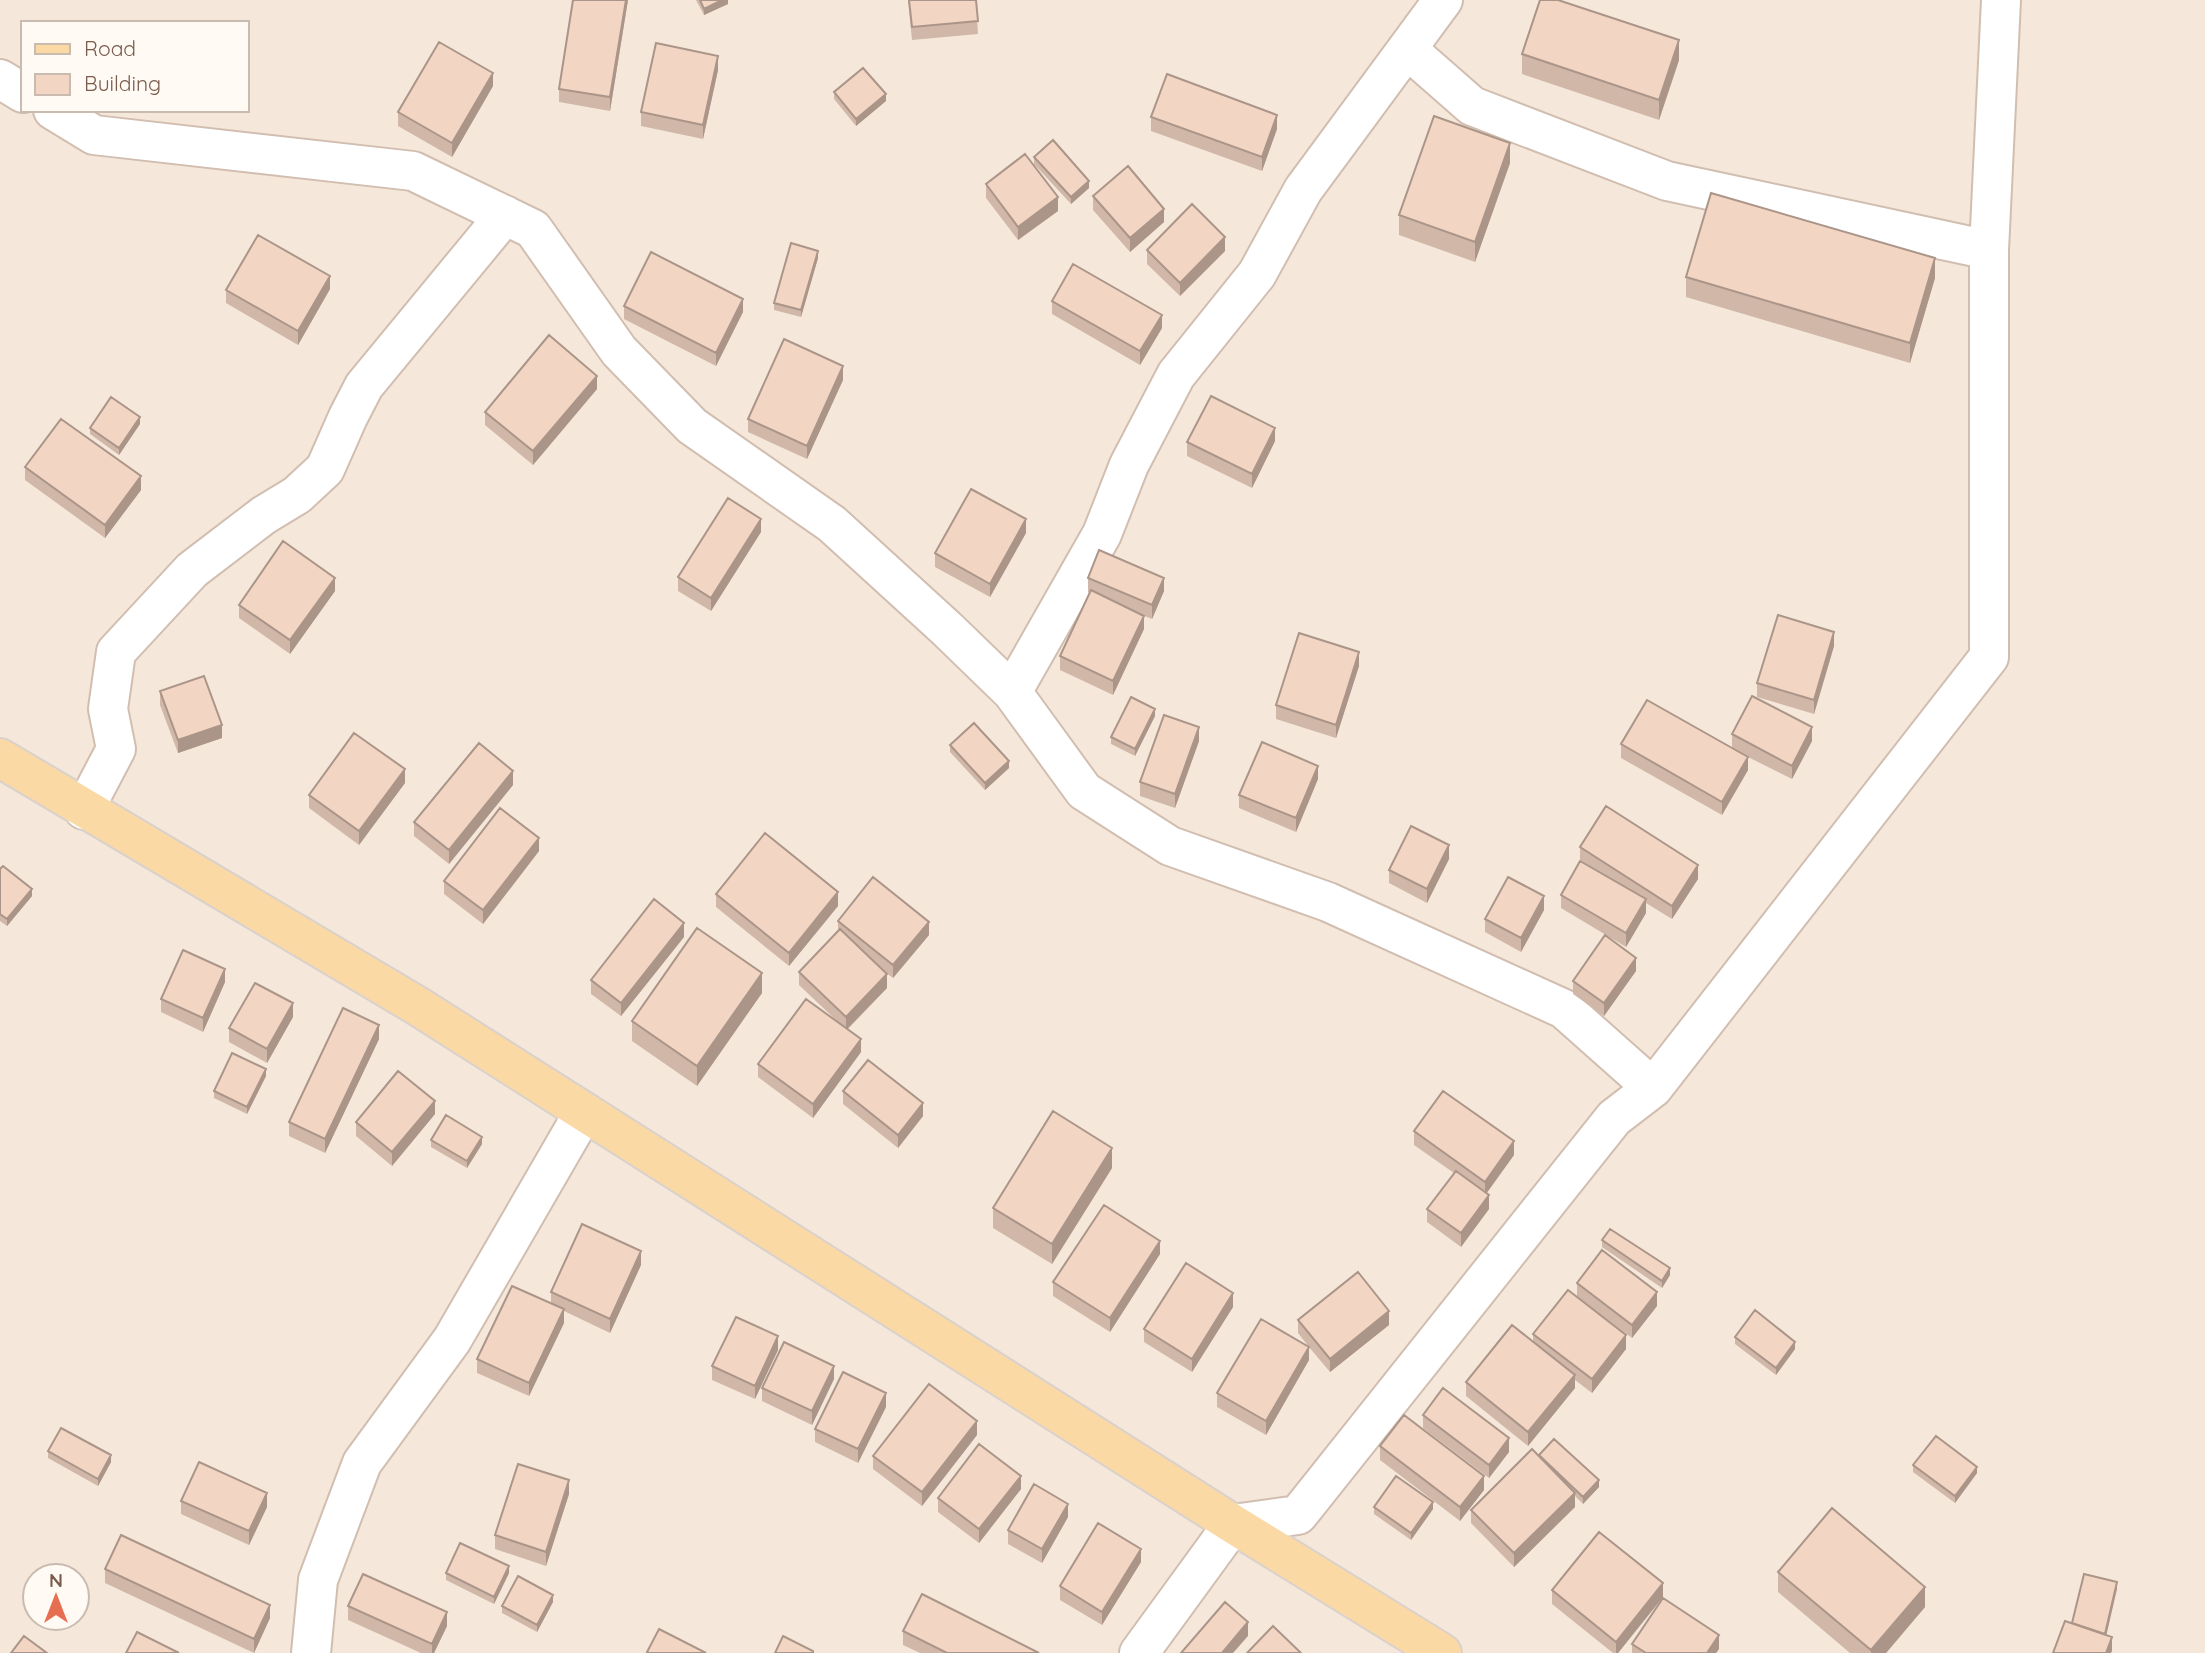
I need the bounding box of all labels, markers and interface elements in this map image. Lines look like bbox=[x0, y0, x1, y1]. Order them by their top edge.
legend bbox=[21, 21, 248, 112]
text: Road bbox=[84, 35, 136, 61]
text: Building bbox=[84, 70, 161, 96]
north arrow bbox=[21, 1562, 91, 1632]
text: N bbox=[49, 1568, 63, 1592]

